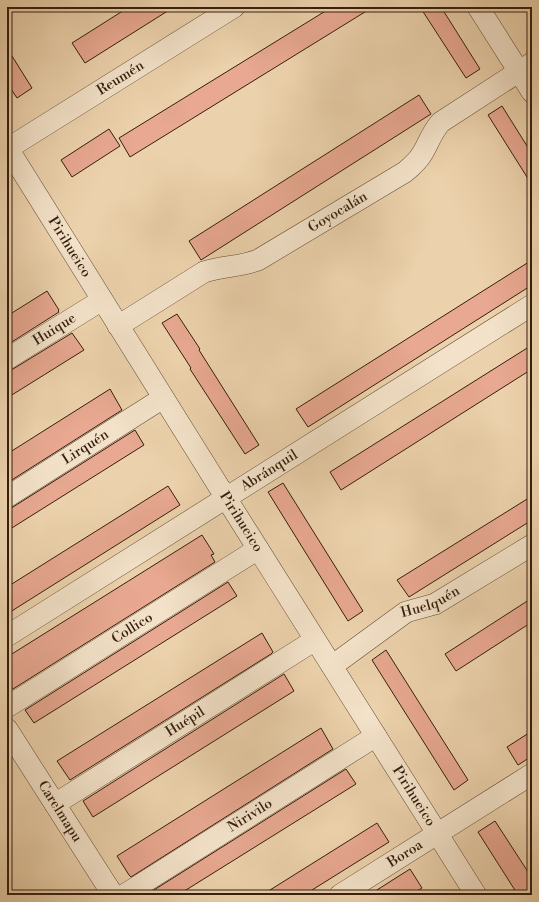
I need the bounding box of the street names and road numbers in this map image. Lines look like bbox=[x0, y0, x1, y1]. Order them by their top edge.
street label: Reumén bbox=[94, 56, 148, 99]
street label: Goyocalán bbox=[305, 187, 371, 237]
street label: Pirihueico bbox=[44, 213, 95, 281]
street label: Huique bbox=[30, 309, 80, 350]
street label: Lirquén bbox=[59, 425, 113, 469]
street label: Abránquil bbox=[236, 446, 301, 496]
street label: Pirihueico bbox=[215, 488, 267, 556]
street label: Huelquén bbox=[399, 582, 464, 622]
street label: Collico bbox=[108, 608, 156, 648]
street label: Huépil bbox=[162, 703, 208, 741]
street label: Pirihueico bbox=[388, 762, 440, 830]
street label: Carelmapu bbox=[34, 778, 86, 846]
street label: Nirivilo bbox=[224, 795, 276, 836]
street label: Boroa bbox=[383, 836, 427, 872]

